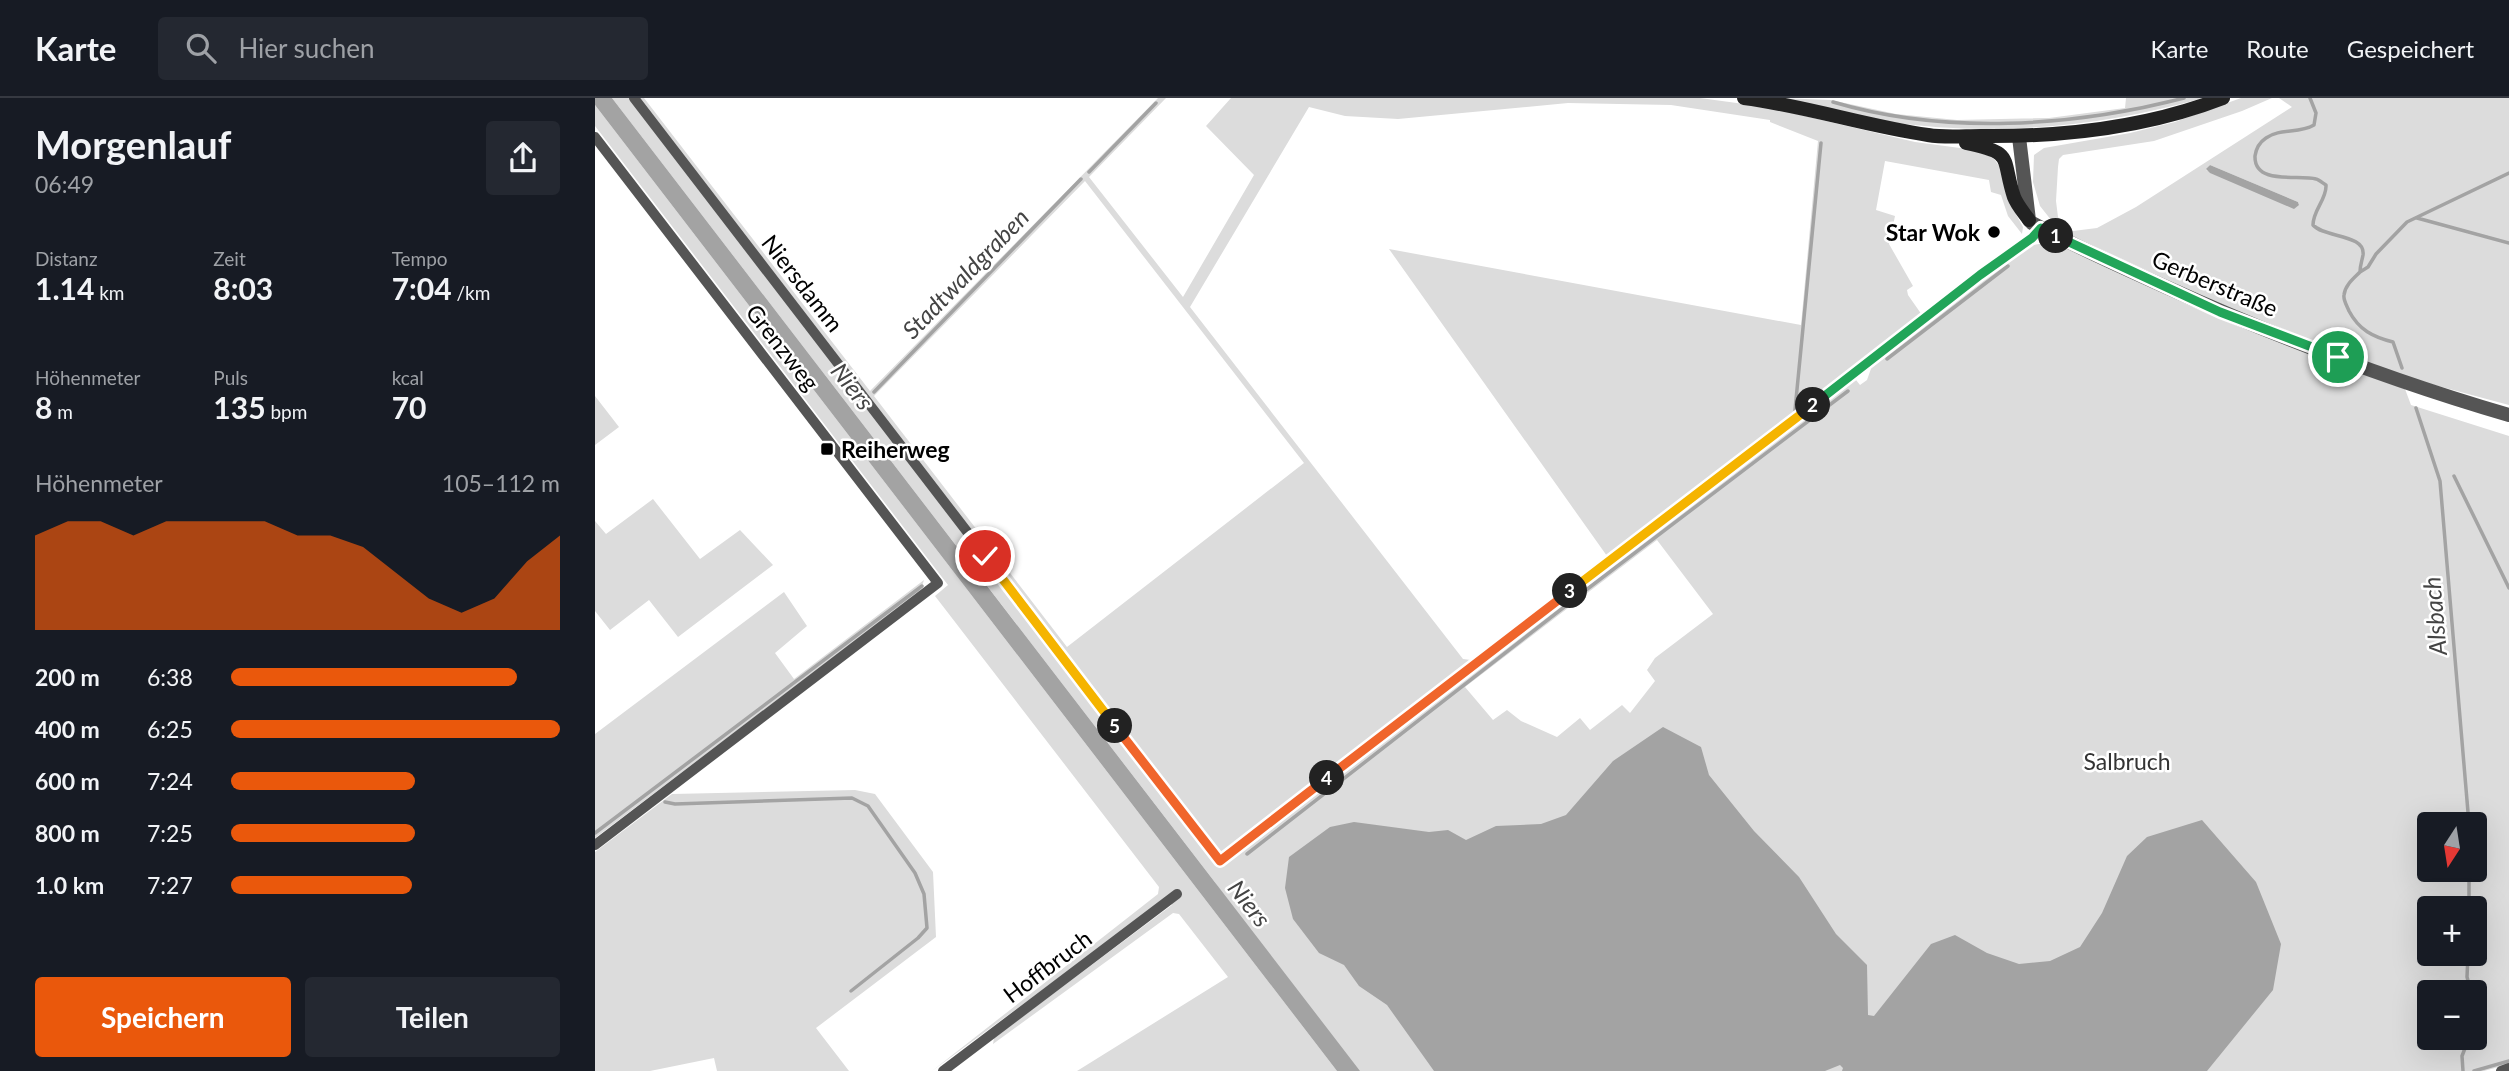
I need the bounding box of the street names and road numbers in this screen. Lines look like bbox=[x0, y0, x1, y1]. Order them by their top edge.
street label: Niersdamm bbox=[756, 229, 850, 337]
street label: Gerberstraße bbox=[2148, 244, 2282, 322]
street label: Grenzweg bbox=[741, 298, 825, 396]
street label: Hoffbruch bbox=[997, 924, 1097, 1008]

